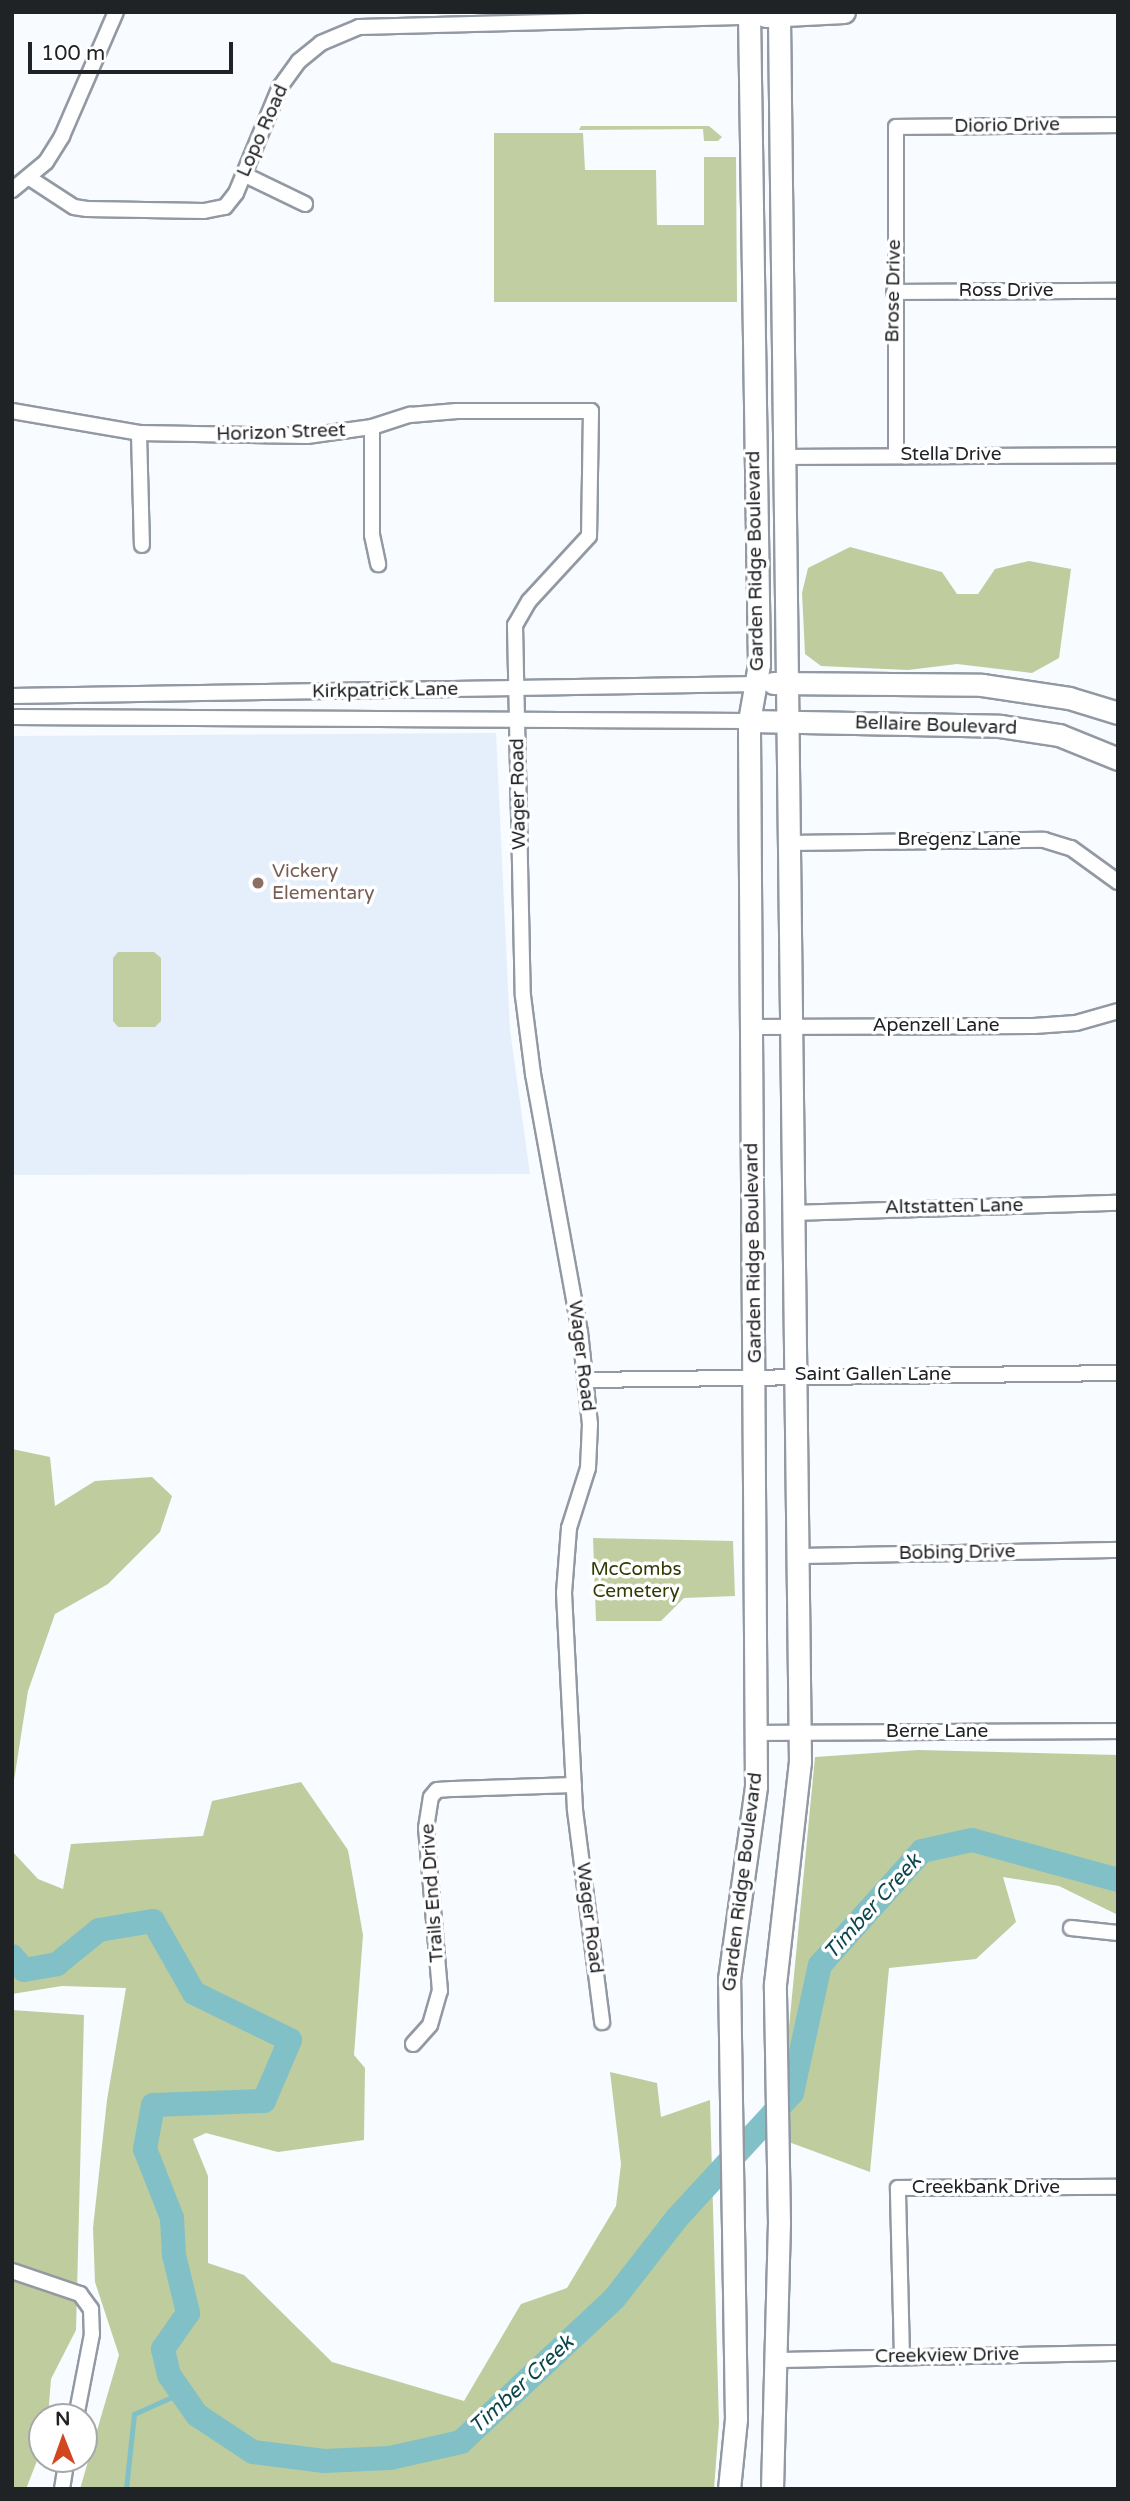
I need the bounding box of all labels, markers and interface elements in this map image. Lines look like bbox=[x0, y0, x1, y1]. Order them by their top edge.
scale bar bbox=[32, 28, 236, 72]
text: 100 m bbox=[41, 41, 105, 66]
street label: Lopo Road bbox=[233, 81, 293, 181]
street label: Diorio Drive bbox=[954, 114, 1060, 138]
street label: Brose Drive bbox=[882, 239, 906, 343]
street label: Ross Drive bbox=[958, 280, 1054, 302]
street label: Horizon Street bbox=[216, 419, 346, 447]
street label: Stella Drive bbox=[900, 444, 1002, 466]
street label: Garden Ridge Boulevard bbox=[743, 451, 769, 671]
street label: Kirkpatrick Lane bbox=[312, 678, 458, 704]
street label: Bellaire Boulevard bbox=[854, 712, 1018, 740]
street label: Wager Road bbox=[507, 738, 531, 850]
street label: Bregenz Lane bbox=[897, 829, 1021, 851]
place label: Vickery Elementary bbox=[272, 861, 375, 905]
marker: Vickery Elementary bbox=[250, 875, 266, 891]
street label: Apenzell Lane bbox=[873, 1015, 999, 1037]
street label: Garden Ridge Boulevard bbox=[741, 1143, 767, 1363]
street label: Altstatten Lane bbox=[885, 1194, 1023, 1220]
street label: Wager Road bbox=[563, 1299, 599, 1413]
street label: Saint Gallen Lane bbox=[795, 1364, 951, 1386]
street label: Bobing Drive bbox=[898, 1541, 1016, 1565]
park label: McCombs Cemetery bbox=[590, 1559, 682, 1603]
street label: Berne Lane bbox=[886, 1721, 988, 1743]
street label: Garden Ridge Boulevard bbox=[718, 1771, 768, 1993]
street label: Trails End Drive bbox=[417, 1823, 449, 1963]
water label: Timber Creek bbox=[819, 1849, 927, 1965]
street label: Wager Road bbox=[571, 1861, 607, 1975]
street label: Creekbank Drive bbox=[912, 2177, 1060, 2199]
water label: Timber Creek bbox=[465, 2330, 579, 2440]
street label: Creekview Drive bbox=[875, 2343, 1019, 2369]
north arrow bbox=[28, 2403, 98, 2473]
text: N bbox=[55, 2408, 70, 2430]

